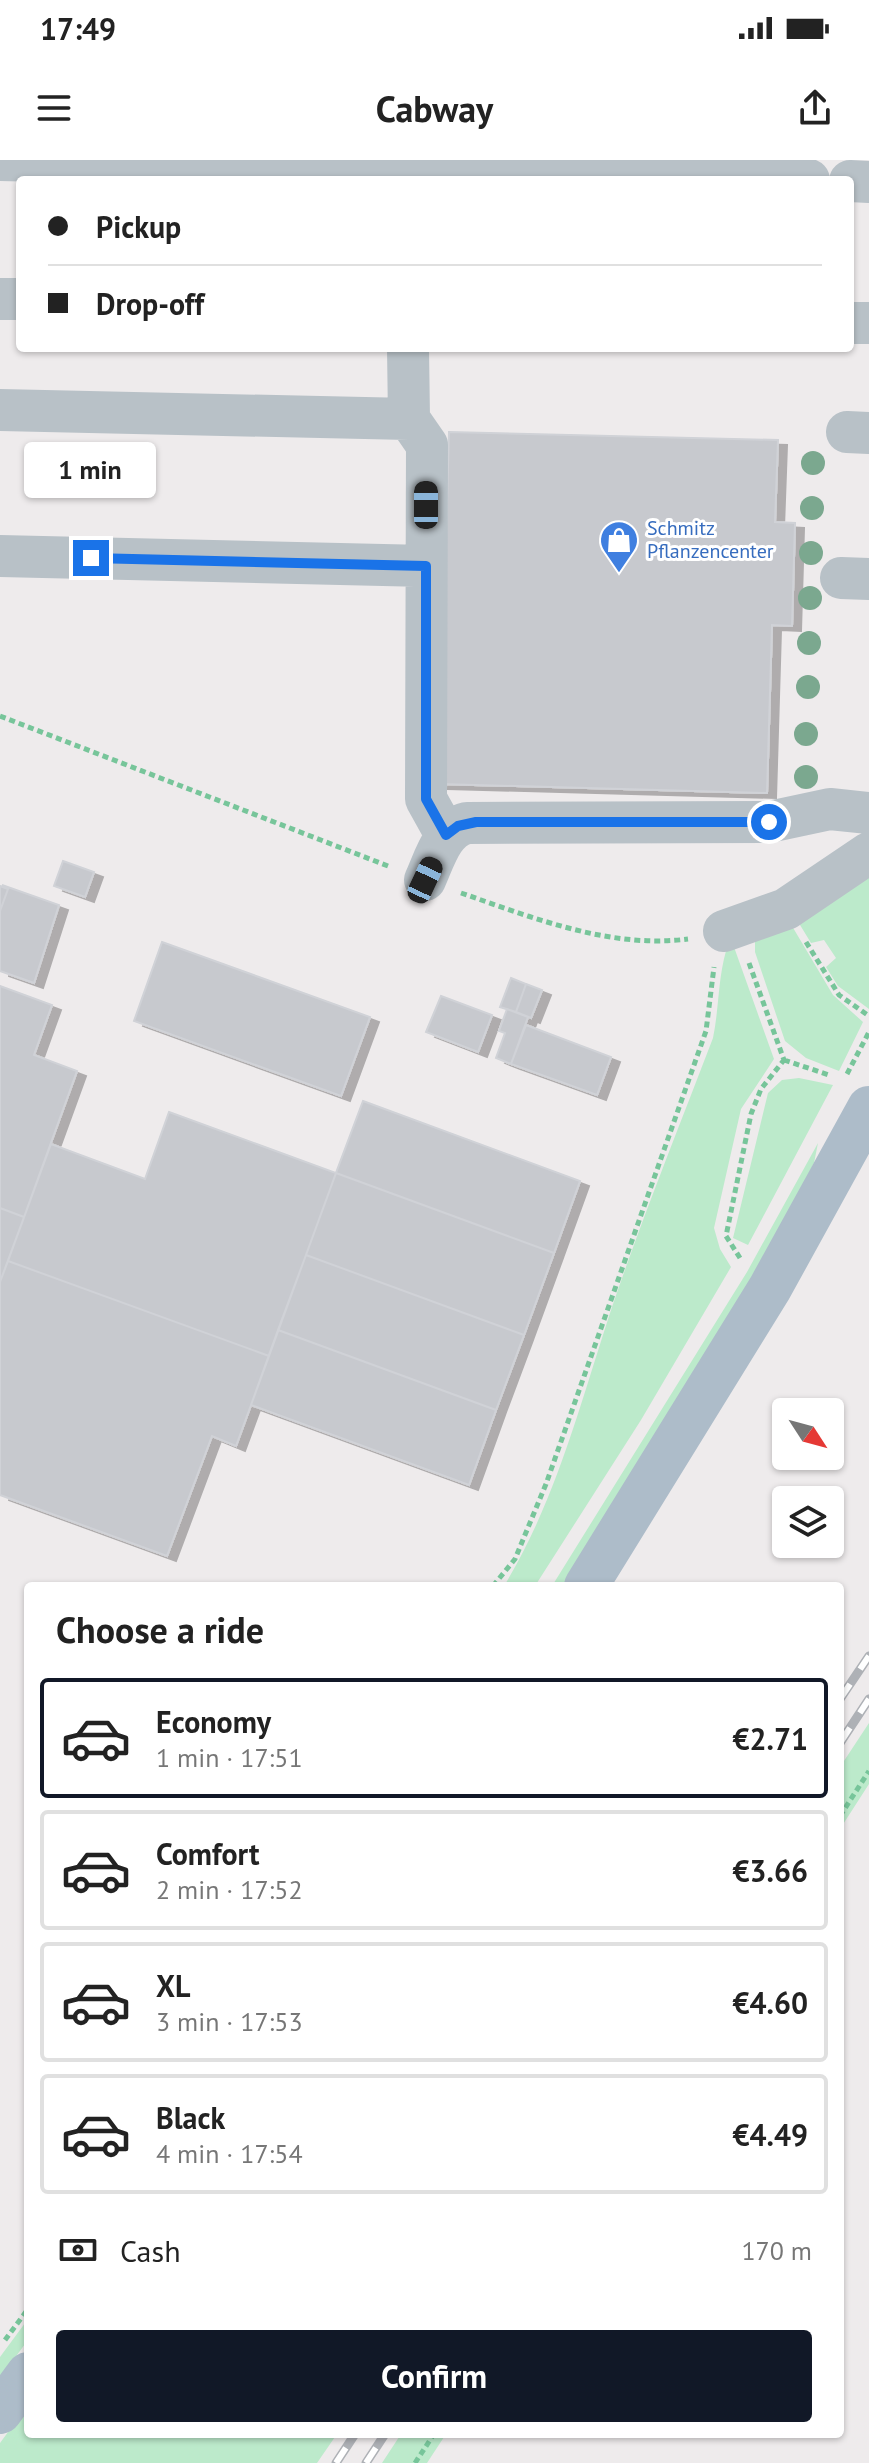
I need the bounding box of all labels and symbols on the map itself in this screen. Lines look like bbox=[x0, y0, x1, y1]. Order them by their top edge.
callout: 1 min bbox=[25, 442, 157, 498]
car bbox=[414, 481, 438, 529]
place label: Schmitz Pflanzencenter bbox=[647, 515, 774, 564]
shop icon: Schmitz Pflanzencenter bbox=[598, 519, 640, 574]
route end bbox=[73, 540, 109, 576]
route start bbox=[751, 804, 787, 840]
car bbox=[404, 853, 446, 907]
north arrow bbox=[772, 1398, 844, 1470]

